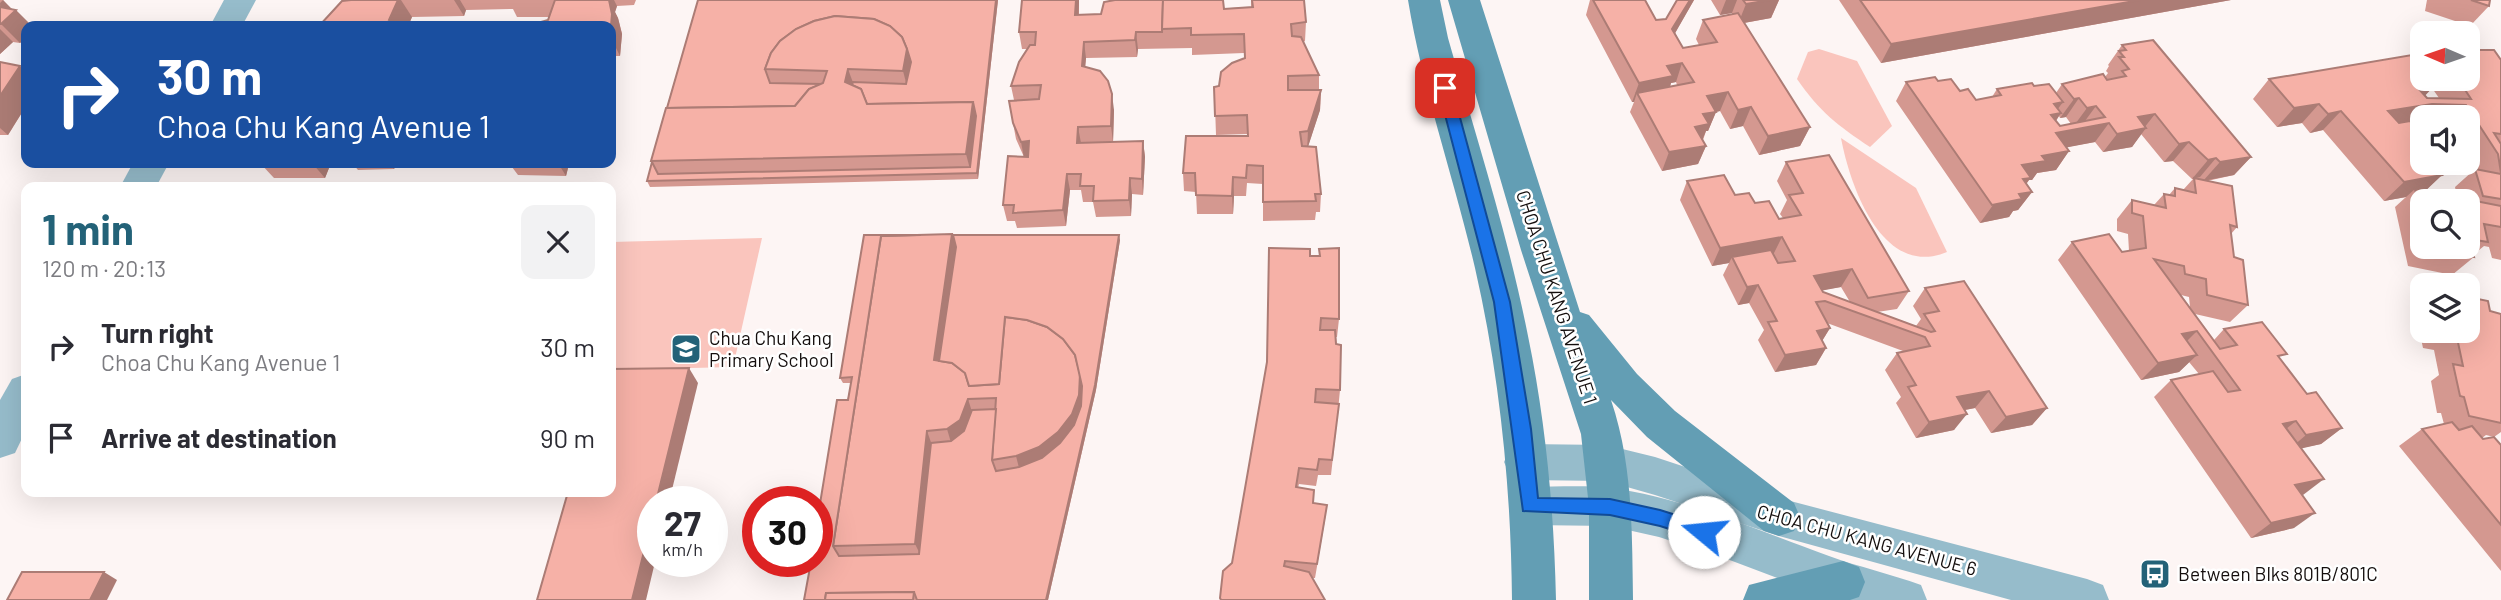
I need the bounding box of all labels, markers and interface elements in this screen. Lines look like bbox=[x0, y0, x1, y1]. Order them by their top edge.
north arrow bbox=[2410, 21, 2480, 91]
map controls bbox=[2410, 21, 2480, 343]
text: 30 m bbox=[157, 46, 262, 105]
icon: right bbox=[42, 49, 133, 140]
pin bbox=[1415, 58, 1475, 118]
icon: arrive bbox=[1426, 69, 1464, 107]
button: sound bbox=[2410, 105, 2480, 175]
text: Choa Chu Kang Avenue 1 bbox=[157, 106, 490, 144]
street label: CHOA CHU KANG AVENUE 1 bbox=[1512, 187, 1603, 407]
button: search bbox=[2410, 189, 2480, 259]
text: 1 min bbox=[42, 203, 134, 253]
button: close bbox=[521, 205, 595, 279]
text: 120 m · 20:13 bbox=[42, 254, 166, 282]
button: layers bbox=[2410, 273, 2480, 343]
text: Turn right bbox=[101, 317, 214, 348]
place label: Chua Chu Kang Primary School bbox=[709, 326, 834, 371]
icon: right bbox=[42, 328, 80, 366]
text: 30 m bbox=[540, 331, 595, 362]
school or university icon: Chua Chu Kang Primary School bbox=[669, 332, 703, 366]
text: Choa Chu Kang Avenue 1 bbox=[101, 348, 340, 376]
icon: arrive bbox=[42, 419, 80, 457]
text: Arrive at destination bbox=[101, 422, 337, 453]
text: 90 m bbox=[540, 422, 595, 453]
speed limit sign: 30 bbox=[742, 486, 833, 577]
position arrow bbox=[1667, 495, 1741, 569]
street label: CHOA CHU KANG AVENUE 6 bbox=[1755, 499, 1979, 580]
text: 27 bbox=[664, 501, 701, 543]
text: km/h bbox=[662, 538, 703, 560]
bus stop icon: Between Blks 801B/801C bbox=[2138, 557, 2172, 591]
place label: Between Blks 801B/801C bbox=[2178, 562, 2378, 585]

